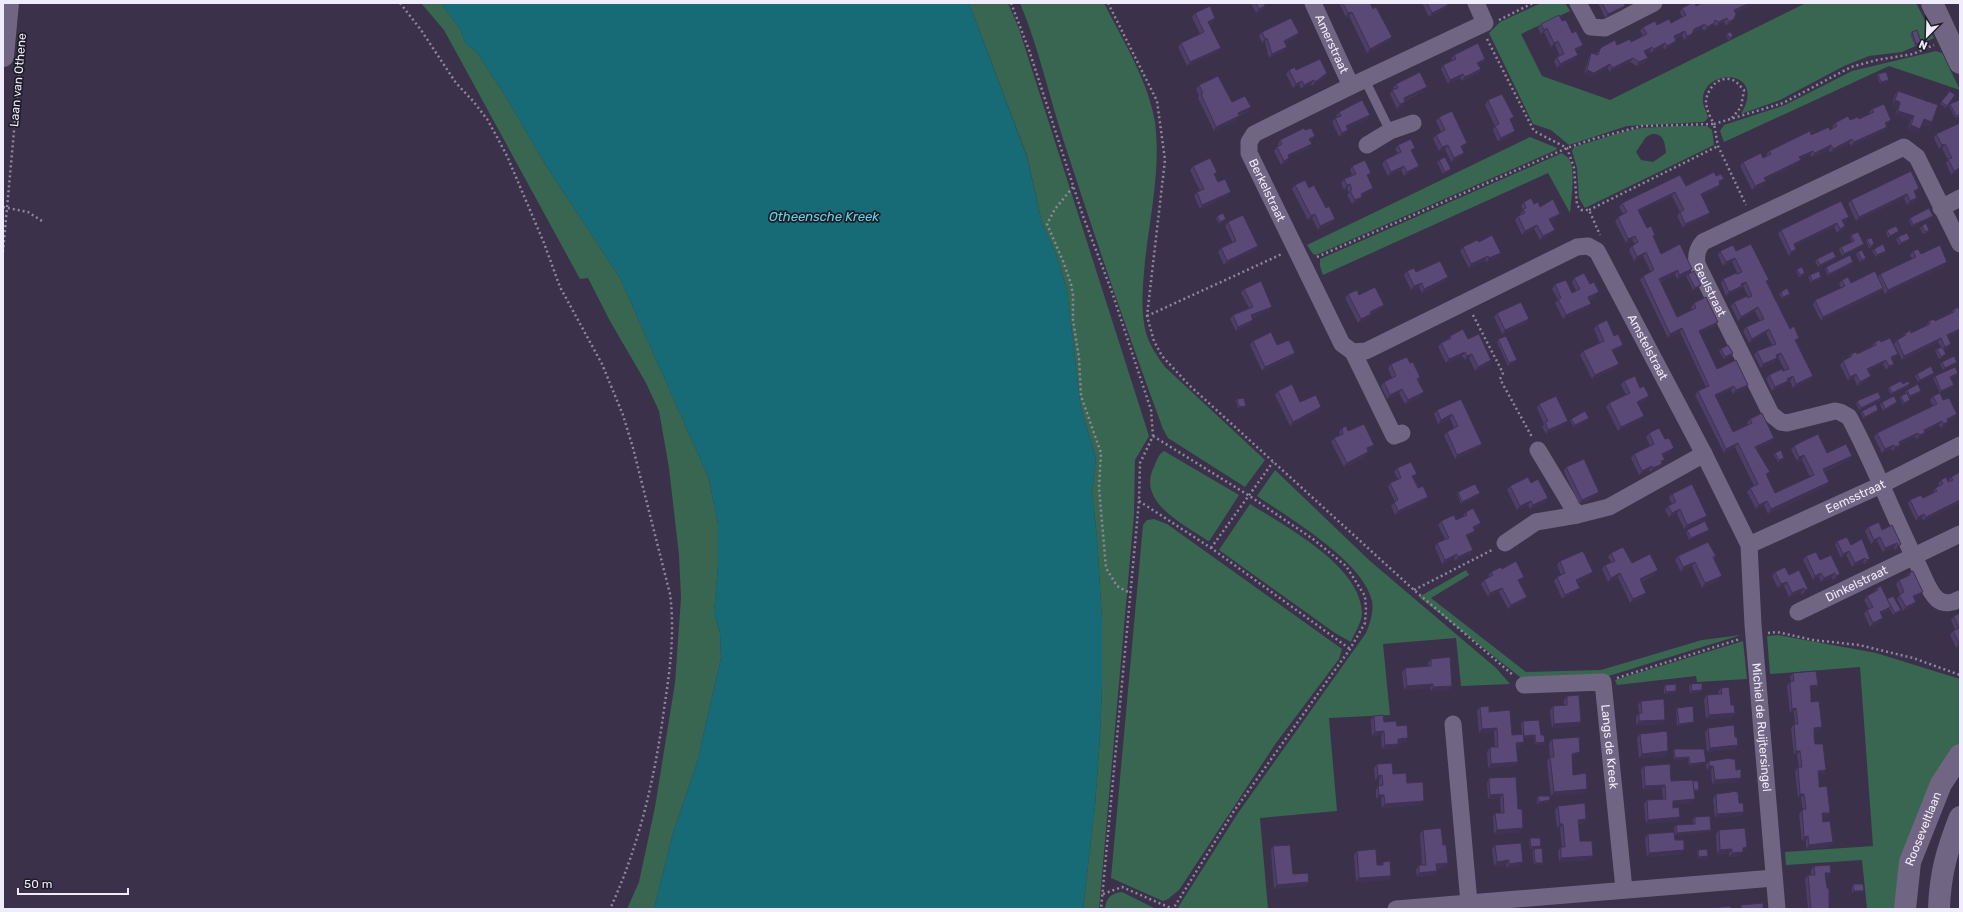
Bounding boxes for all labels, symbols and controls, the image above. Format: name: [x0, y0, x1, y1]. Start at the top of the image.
street label: Amerstraat: [1312, 12, 1351, 76]
north arrow: [1907, 16, 1947, 56]
street label: Laan van Othene: [7, 32, 29, 127]
text: N: [1917, 37, 1929, 52]
street label: Berkelstraat: [1246, 156, 1288, 224]
water label: Otheensche Kreek: [769, 209, 879, 224]
street label: Geulstraat: [1691, 260, 1729, 319]
street label: Amstelstraat: [1625, 312, 1671, 383]
street label: Eemsstraat: [1824, 477, 1888, 516]
street label: Dinkelstraat: [1823, 563, 1890, 605]
street label: Michiel de Ruijtersingel: [1749, 662, 1774, 792]
street label: Langs de Kreek: [1598, 704, 1621, 790]
street label: Rooseveltlaan: [1902, 790, 1944, 868]
scale bar: [18, 870, 128, 896]
text: 50 m: [24, 877, 52, 891]

